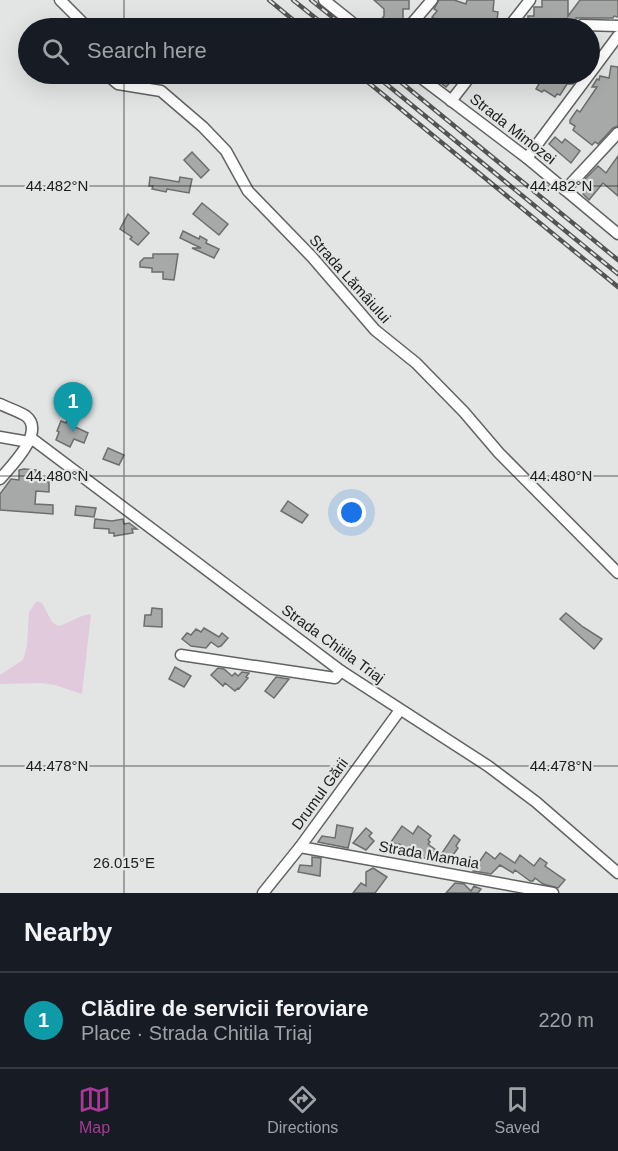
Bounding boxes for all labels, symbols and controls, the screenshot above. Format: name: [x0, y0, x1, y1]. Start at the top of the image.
search box: [18, 18, 600, 84]
icon: search: [39, 35, 72, 68]
text: Search here: [87, 38, 207, 63]
street label: Strada Mimozei: [467, 90, 560, 167]
text: 44.482°N: [26, 177, 88, 194]
text: 44.482°N: [530, 177, 592, 194]
street label: Strada Lămâiului: [306, 231, 394, 326]
pin: 1: [54, 382, 92, 432]
text: 44.480°N: [26, 467, 88, 484]
text: 44.480°N: [530, 467, 592, 484]
your location: [337, 498, 366, 527]
street label: Strada Chitila Triaj: [279, 601, 388, 686]
street label: Drumul Gării: [288, 755, 351, 833]
text: 44.478°N: [26, 757, 88, 774]
text: 44.478°N: [530, 757, 592, 774]
street label: Strada Mamaia: [378, 837, 481, 872]
text: 26.015°E: [93, 854, 155, 871]
text: Nearby: [24, 917, 112, 947]
text: Clădire de servicii feroviare: [81, 996, 368, 1021]
text: 1: [38, 1009, 49, 1031]
text: 220 m: [538, 1009, 594, 1031]
text: Place · Strada Chitila Triaj: [81, 1022, 312, 1044]
tab: Map: [78, 1083, 111, 1137]
tab: Directions: [267, 1083, 338, 1137]
tab: Saved: [495, 1083, 540, 1137]

